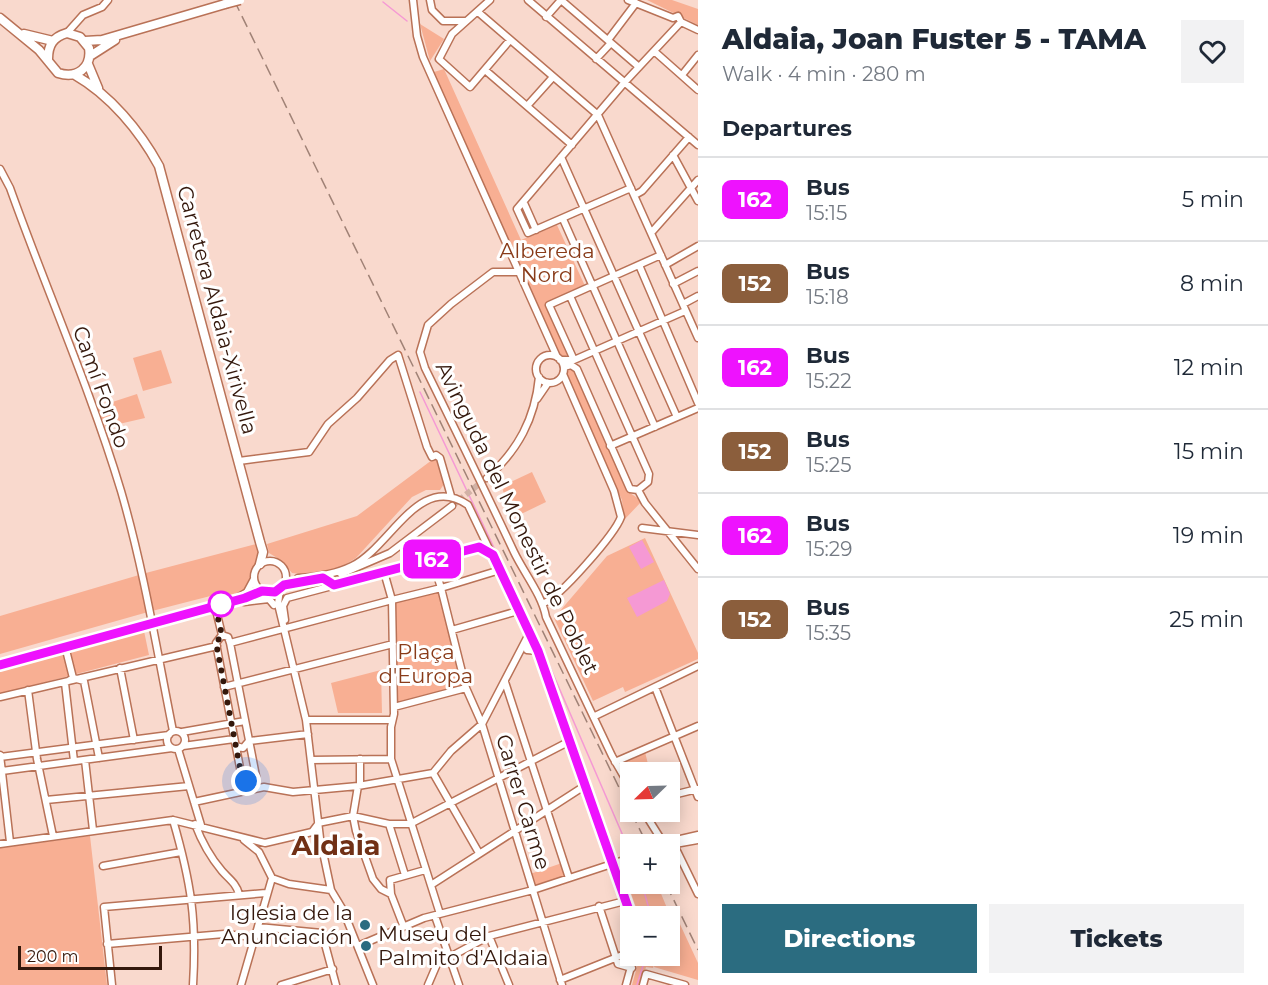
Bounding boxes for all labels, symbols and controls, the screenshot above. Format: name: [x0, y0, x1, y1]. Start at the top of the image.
button: heart: [1181, 20, 1244, 83]
text: Aldaia, Joan Fuster 5 - TAMA: [722, 22, 1146, 56]
text: Walk · 4 min · 280 m: [722, 62, 926, 86]
text: Departures: [722, 115, 852, 142]
text: Bus: [806, 174, 850, 201]
street label: Carretera Aldaia-Xirivella: [172, 183, 263, 437]
text: 5 min: [1182, 186, 1244, 213]
text: 162: [738, 187, 772, 212]
text: 15:15: [806, 201, 847, 225]
park label: Albereda Nord: [499, 238, 595, 287]
text: Bus: [806, 258, 850, 285]
text: 8 min: [1180, 270, 1244, 297]
text: 152: [738, 271, 772, 296]
text: 15:18: [806, 285, 849, 309]
street label: Camí Fondo: [68, 322, 135, 451]
text: Bus: [806, 342, 850, 369]
text: 12 min: [1174, 354, 1244, 381]
text: 162: [738, 355, 772, 380]
street label: Avinguda del Monestir de Poblet: [431, 358, 604, 678]
text: 15:22: [806, 369, 852, 393]
text: Bus: [806, 426, 850, 453]
text: 15 min: [1174, 438, 1244, 465]
text: 152: [738, 439, 772, 464]
text: 15:25: [806, 453, 851, 477]
text: Bus: [806, 510, 850, 537]
text: 19 min: [1173, 522, 1244, 549]
text: 162: [738, 523, 772, 548]
text: 15:29: [806, 537, 852, 561]
line badge: 162: [398, 540, 466, 578]
text: 162: [415, 547, 449, 572]
unlabelled marker: [208, 591, 234, 617]
text: Bus: [806, 594, 850, 621]
text: 25 min: [1169, 606, 1244, 633]
text: 152: [738, 607, 772, 632]
text: 15:35: [806, 621, 851, 645]
park label: Plaça d'Europa: [379, 639, 473, 688]
street label: Carrer Carme: [491, 731, 556, 873]
north arrow: [620, 762, 680, 822]
map controls: [620, 762, 680, 966]
your location: [231, 766, 261, 796]
district label: Aldaia: [291, 829, 380, 862]
button: +: [620, 834, 680, 894]
place label: Iglesia de la Anunciación: [221, 900, 353, 949]
button: Directions: [722, 904, 977, 973]
button: Tickets: [989, 904, 1244, 973]
button: −: [620, 906, 680, 966]
marker: Iglesia de la Anunciación: [358, 918, 372, 932]
place label: Museu del Palmito d'Aldaia: [378, 921, 548, 970]
marker: Museu del Palmito d'Aldaia: [359, 939, 373, 953]
scale bar: [18, 943, 162, 970]
text: 200 m: [27, 947, 78, 966]

